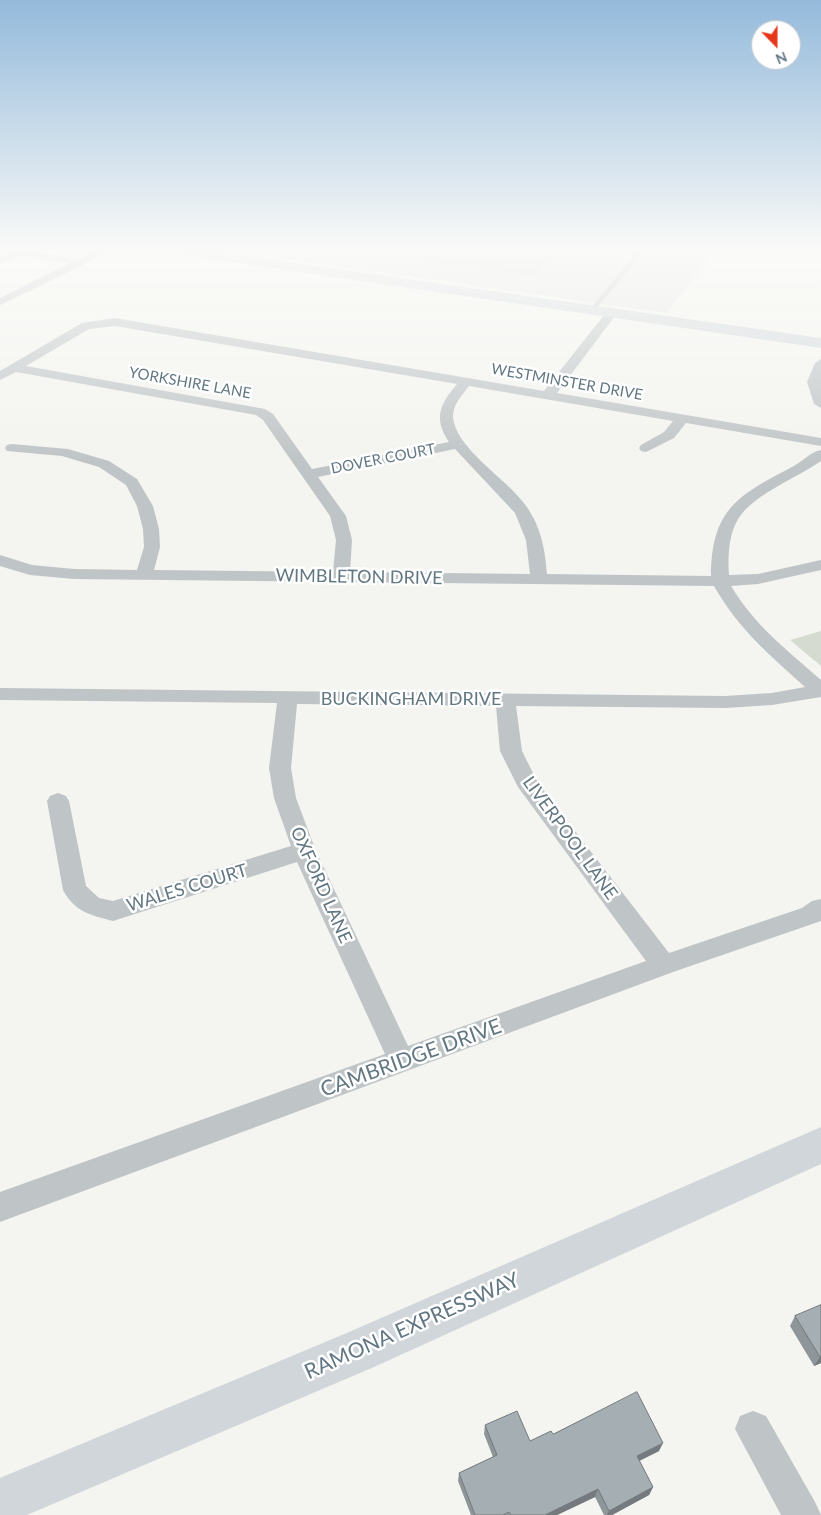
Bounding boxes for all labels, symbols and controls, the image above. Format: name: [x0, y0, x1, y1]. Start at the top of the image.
north arrow: [751, 20, 801, 70]
text: N: [773, 49, 790, 68]
street label: WESTMINSTER DRIVE: [490, 360, 644, 404]
street label: YORKSHIRE LANE: [127, 363, 253, 403]
street label: DOVER COURT: [329, 440, 437, 478]
street label: WIMBLETON DRIVE: [275, 565, 443, 589]
street label: BUCKINGHAM DRIVE: [321, 688, 501, 710]
street label: LIVERPOOL LANE: [518, 772, 622, 904]
street label: OXFORD LANE: [286, 823, 356, 947]
street label: WALES COURT: [124, 859, 250, 917]
street label: CAMBRIDGE DRIVE: [317, 1014, 505, 1102]
street label: RAMONA EXPRESSWAY: [301, 1267, 523, 1385]

